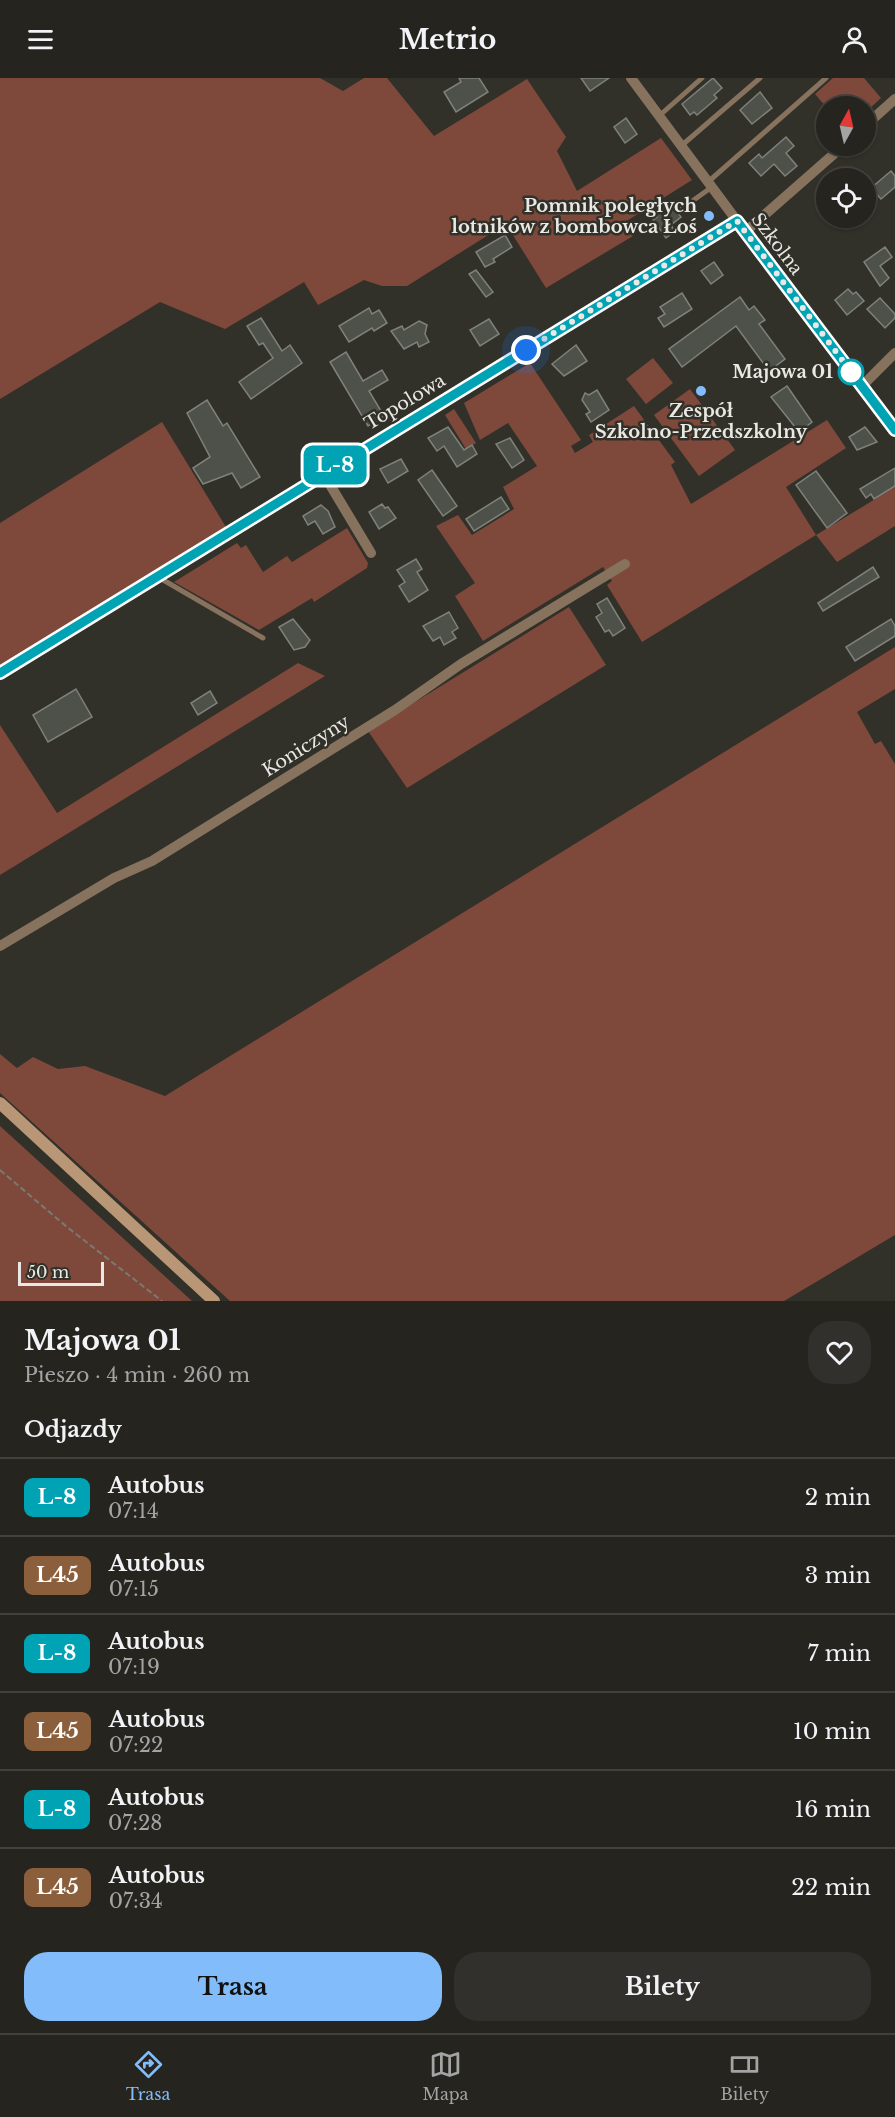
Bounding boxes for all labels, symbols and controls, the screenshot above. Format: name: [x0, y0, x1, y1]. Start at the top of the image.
icon: menu: [24, 23, 57, 56]
text: Metrio: [399, 23, 496, 56]
icon: person: [838, 23, 871, 56]
north arrow: [816, 96, 876, 156]
map controls: [816, 96, 876, 228]
button: locate: [816, 168, 876, 228]
place label: Pomnik poległych lotników z bombowca Łoś: [452, 195, 697, 238]
marker: Pomnik poległych lotników z bombowca Łoś: [702, 209, 716, 223]
street label: Szkolna: [747, 209, 807, 279]
your location: [511, 335, 541, 365]
marker: Majowa 01: [838, 359, 864, 385]
place label: Majowa 01: [732, 361, 833, 383]
street label: Topolowa: [360, 369, 450, 435]
marker: Zespół Szkolno-Przedszkolny: [694, 384, 708, 398]
place label: Zespół Szkolno-Przedszkolny: [595, 400, 808, 443]
line badge: L-8: [300, 446, 370, 484]
text: L-8: [316, 452, 354, 478]
street label: Koniczyny: [258, 710, 354, 781]
scale bar: [18, 1259, 104, 1286]
text: 50 m: [27, 1262, 69, 1282]
button: heart: [808, 1321, 871, 1384]
text: Majowa 01: [24, 1323, 181, 1358]
text: Pieszo · 4 min · 260 m: [24, 1363, 250, 1387]
text: Odjazdy: [24, 1416, 122, 1443]
text: Autobus: [108, 1472, 204, 1499]
text: L-8: [38, 1484, 76, 1510]
text: 2 min: [805, 1484, 871, 1511]
text: 07:14: [108, 1499, 159, 1523]
text: Autobus: [109, 1550, 205, 1577]
text: L45: [36, 1562, 79, 1588]
text: 3 min: [805, 1562, 871, 1589]
text: 07:15: [109, 1577, 159, 1601]
text: Autobus: [108, 1628, 204, 1655]
text: L-8: [38, 1640, 76, 1666]
text: 7 min: [807, 1640, 871, 1667]
text: 07:19: [108, 1655, 160, 1679]
text: Autobus: [109, 1706, 205, 1733]
text: L45: [36, 1718, 79, 1744]
text: 10 min: [793, 1718, 871, 1745]
text: 07:22: [109, 1733, 163, 1757]
text: Autobus: [108, 1784, 204, 1811]
text: L-8: [38, 1796, 76, 1822]
text: 16 min: [794, 1796, 871, 1823]
text: 07:28: [108, 1811, 162, 1835]
text: Autobus: [109, 1862, 205, 1889]
text: L45: [36, 1874, 79, 1900]
text: 22 min: [791, 1874, 871, 1901]
text: 07:34: [109, 1889, 163, 1913]
button: Trasa: [24, 1952, 442, 2021]
button: Bilety: [454, 1952, 871, 2021]
tab: Trasa: [126, 2048, 170, 2104]
tab: Mapa: [422, 2048, 468, 2104]
tab: Bilety: [721, 2048, 769, 2104]

